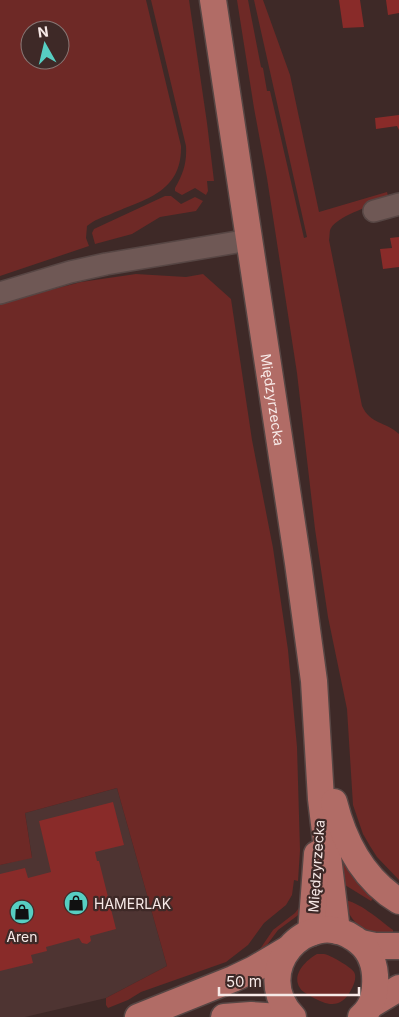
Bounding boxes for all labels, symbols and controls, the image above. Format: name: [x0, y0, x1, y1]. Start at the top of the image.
north arrow: [20, 20, 70, 70]
text: N: [37, 22, 50, 41]
street label: Międzyrzecka: [258, 352, 289, 447]
street label: Międzyrzecka: [304, 819, 328, 913]
shop icon: HAMERLAK: [63, 890, 89, 916]
place label: HAMERLAK: [94, 895, 172, 912]
shop icon: Aren: [9, 899, 35, 925]
place label: Aren: [6, 928, 38, 945]
scale bar: [219, 964, 359, 996]
text: 50 m: [226, 972, 262, 991]

